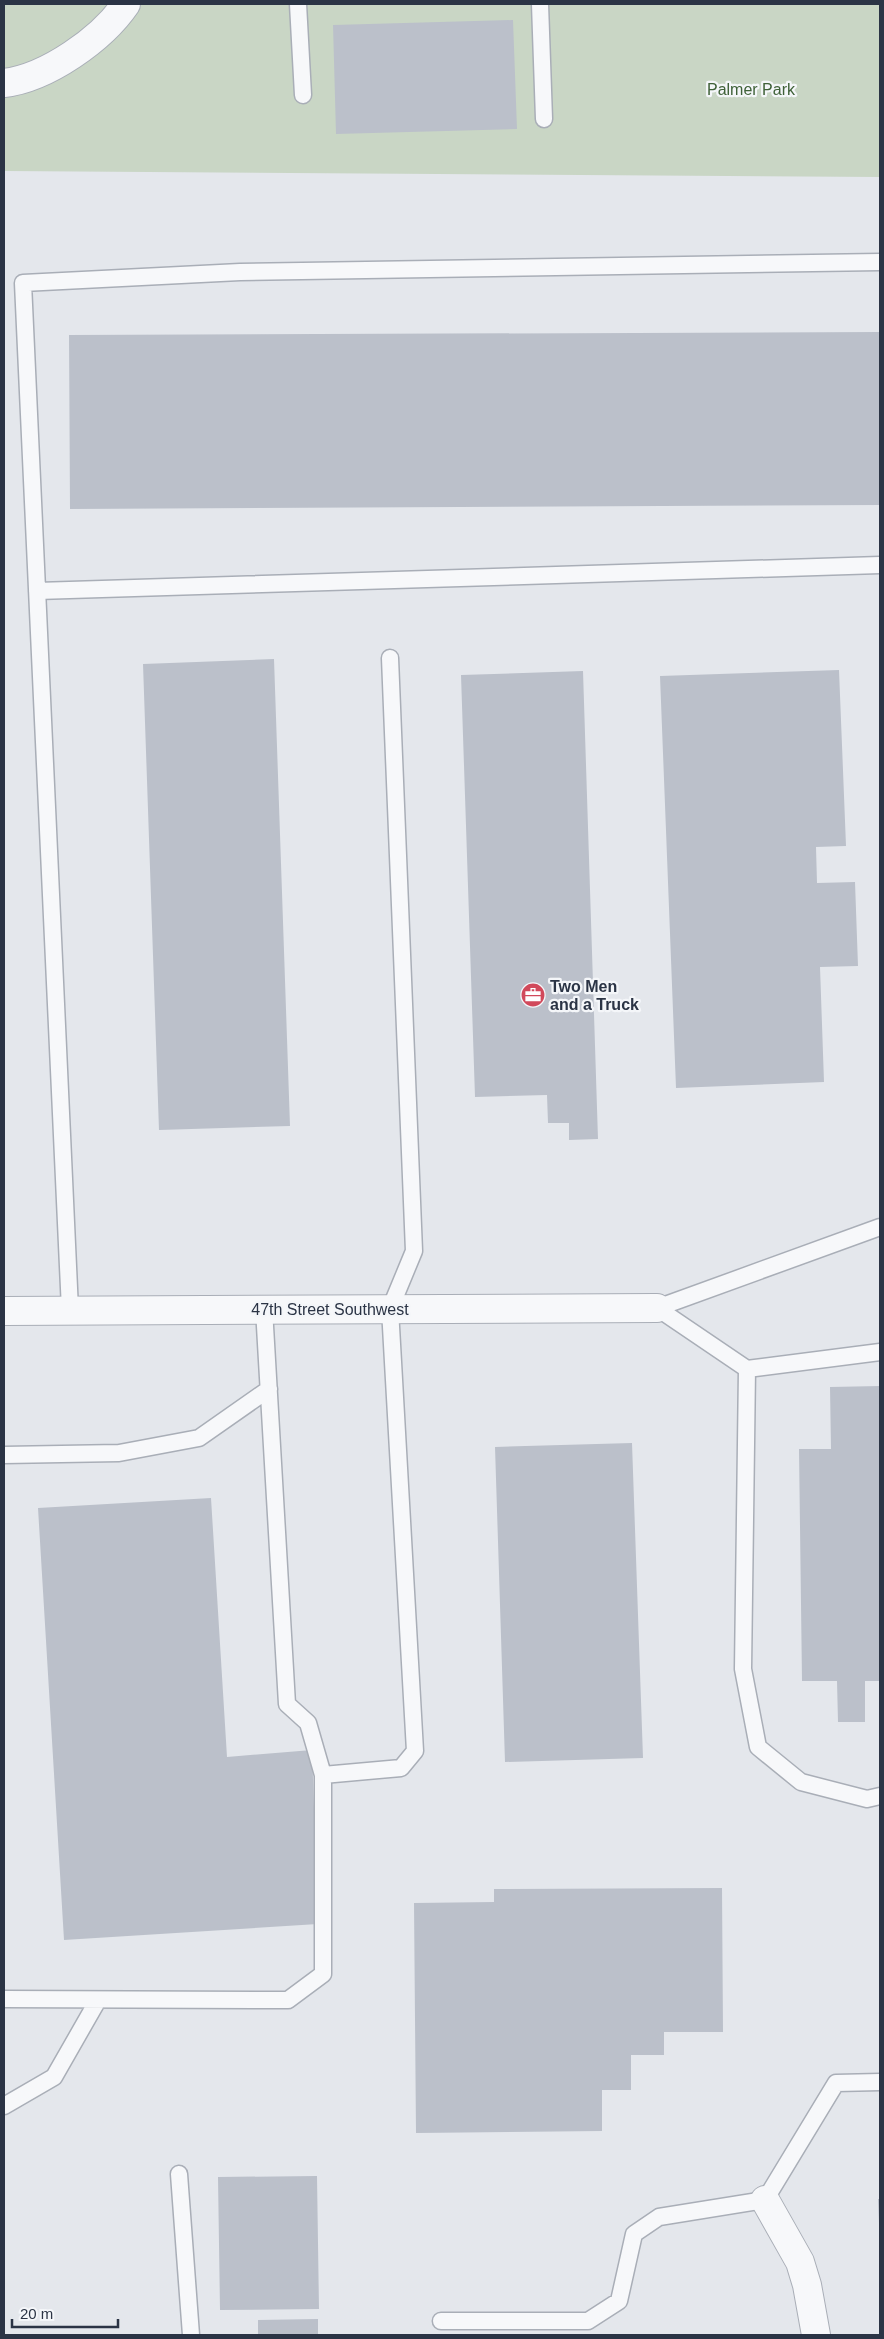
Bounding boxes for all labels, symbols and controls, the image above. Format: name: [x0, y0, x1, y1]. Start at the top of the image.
park label: Palmer Park: [707, 81, 796, 98]
place label: Two Men and a Truck: [550, 978, 639, 1013]
office icon: Two Men and a Truck: [520, 982, 546, 1008]
street label: 47th Street Southwest: [251, 1301, 409, 1318]
scale bar: [12, 2296, 119, 2328]
text: 20 m: [20, 2305, 53, 2322]

